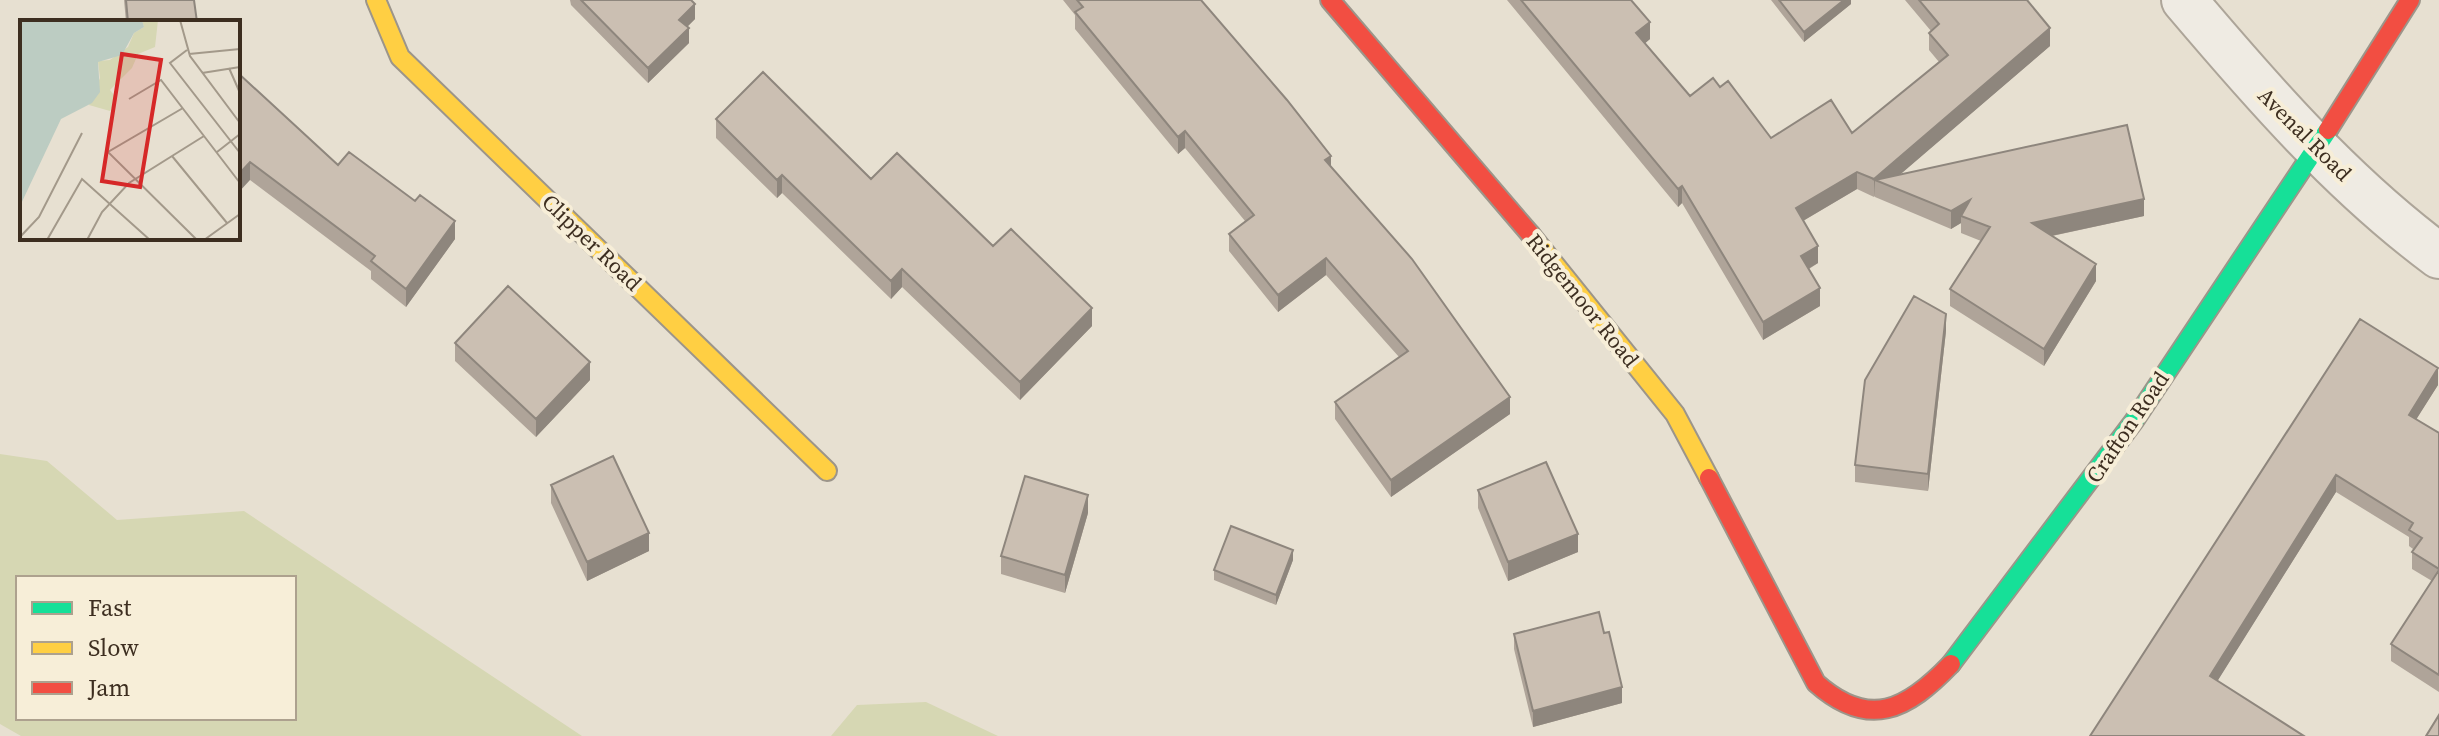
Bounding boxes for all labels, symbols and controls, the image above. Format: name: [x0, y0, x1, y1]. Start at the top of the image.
inset map: [20, 20, 240, 240]
street label: Avenal Road: [2252, 81, 2359, 188]
street label: Clipper Road: [536, 187, 649, 298]
street label: Ridgemoor Road: [1520, 227, 1647, 373]
street label: Crafton Road: [2079, 365, 2176, 489]
legend: [16, 576, 296, 720]
text: Fast: [88, 591, 132, 624]
text: Slow: [88, 631, 139, 664]
text: Jam: [87, 671, 130, 704]

